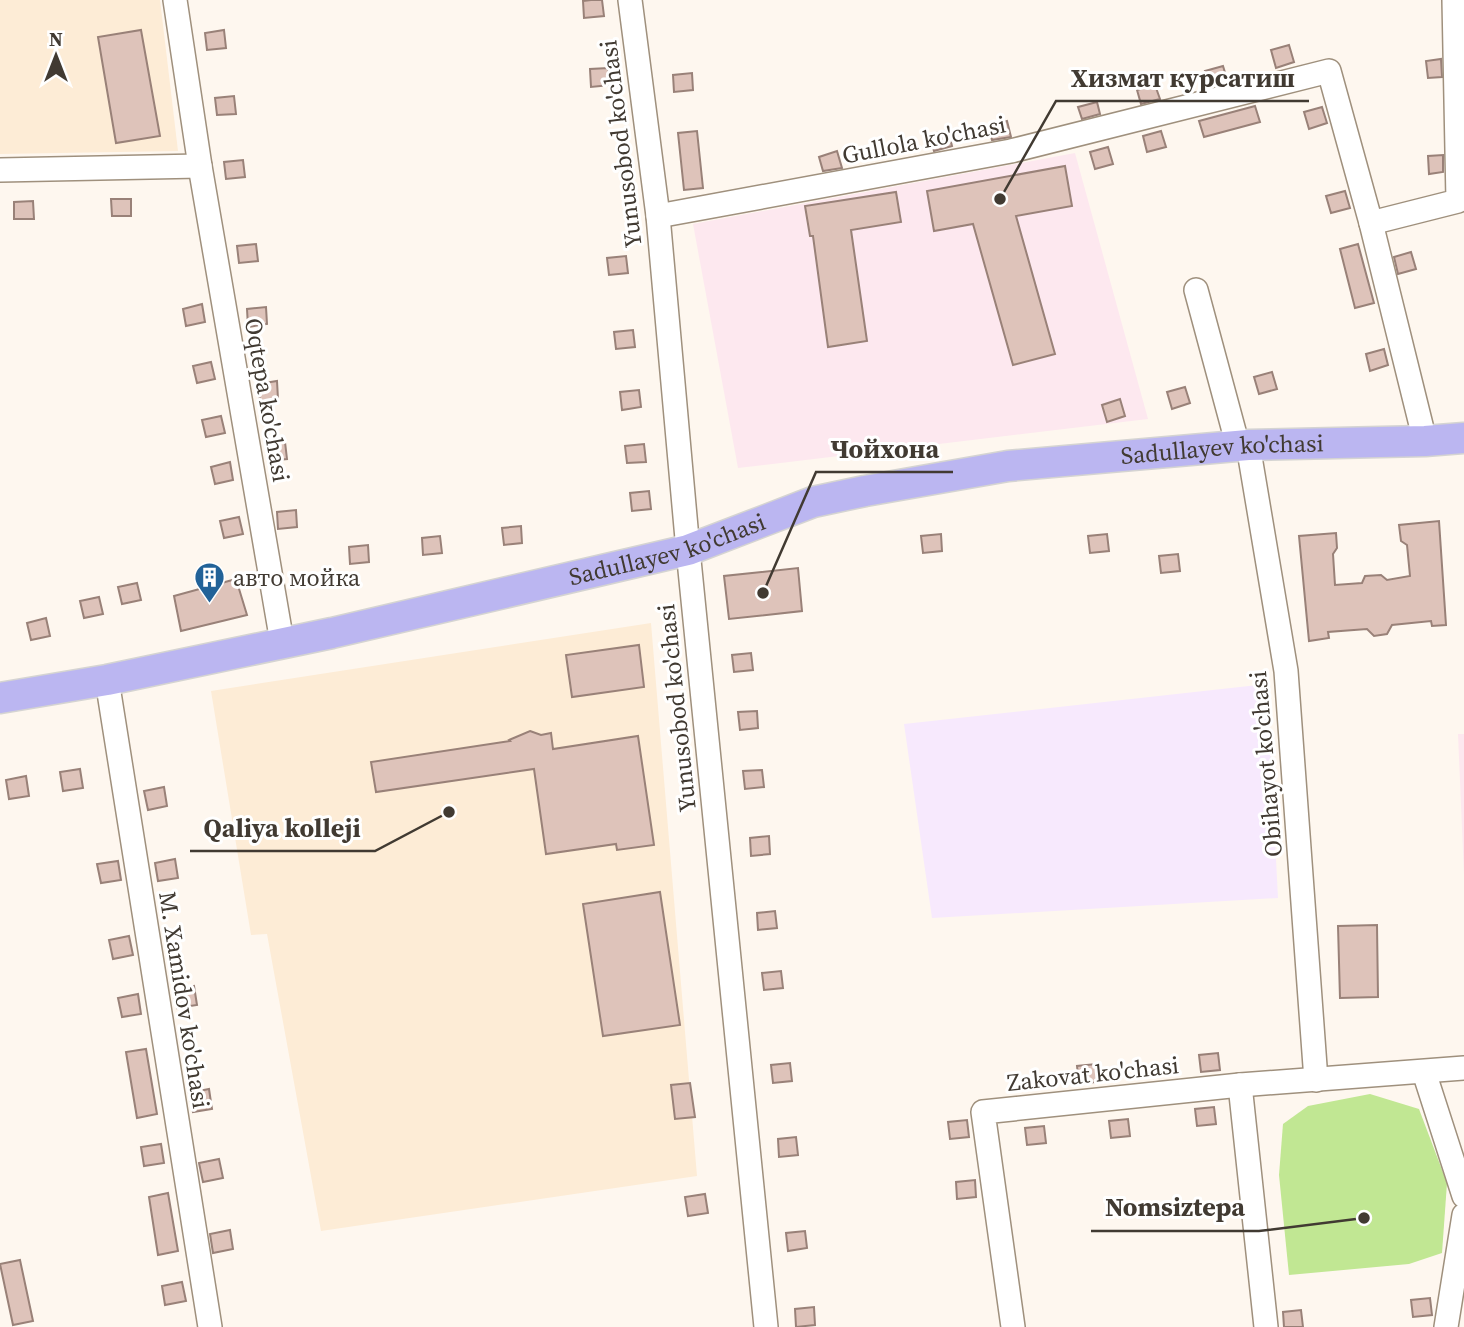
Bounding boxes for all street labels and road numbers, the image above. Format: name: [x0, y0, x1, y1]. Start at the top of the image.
street label: Yunusobod ko'chasi: [591, 38, 650, 250]
street label: Gullola ko'chasi: [839, 107, 1009, 172]
street label: Oqtepa ko'chasi: [237, 315, 298, 484]
street label: Sadullayev ko'chasi: [1119, 426, 1324, 472]
street label: Sadullayev ko'chasi: [566, 505, 770, 593]
street label: Yunusobod ko'chasi: [649, 602, 704, 814]
street label: Obihayot ko'chasi: [1241, 670, 1290, 858]
street label: M. Xamidov ko'chasi: [151, 889, 218, 1111]
street label: Zakovat ko'chasi: [1005, 1048, 1180, 1099]

